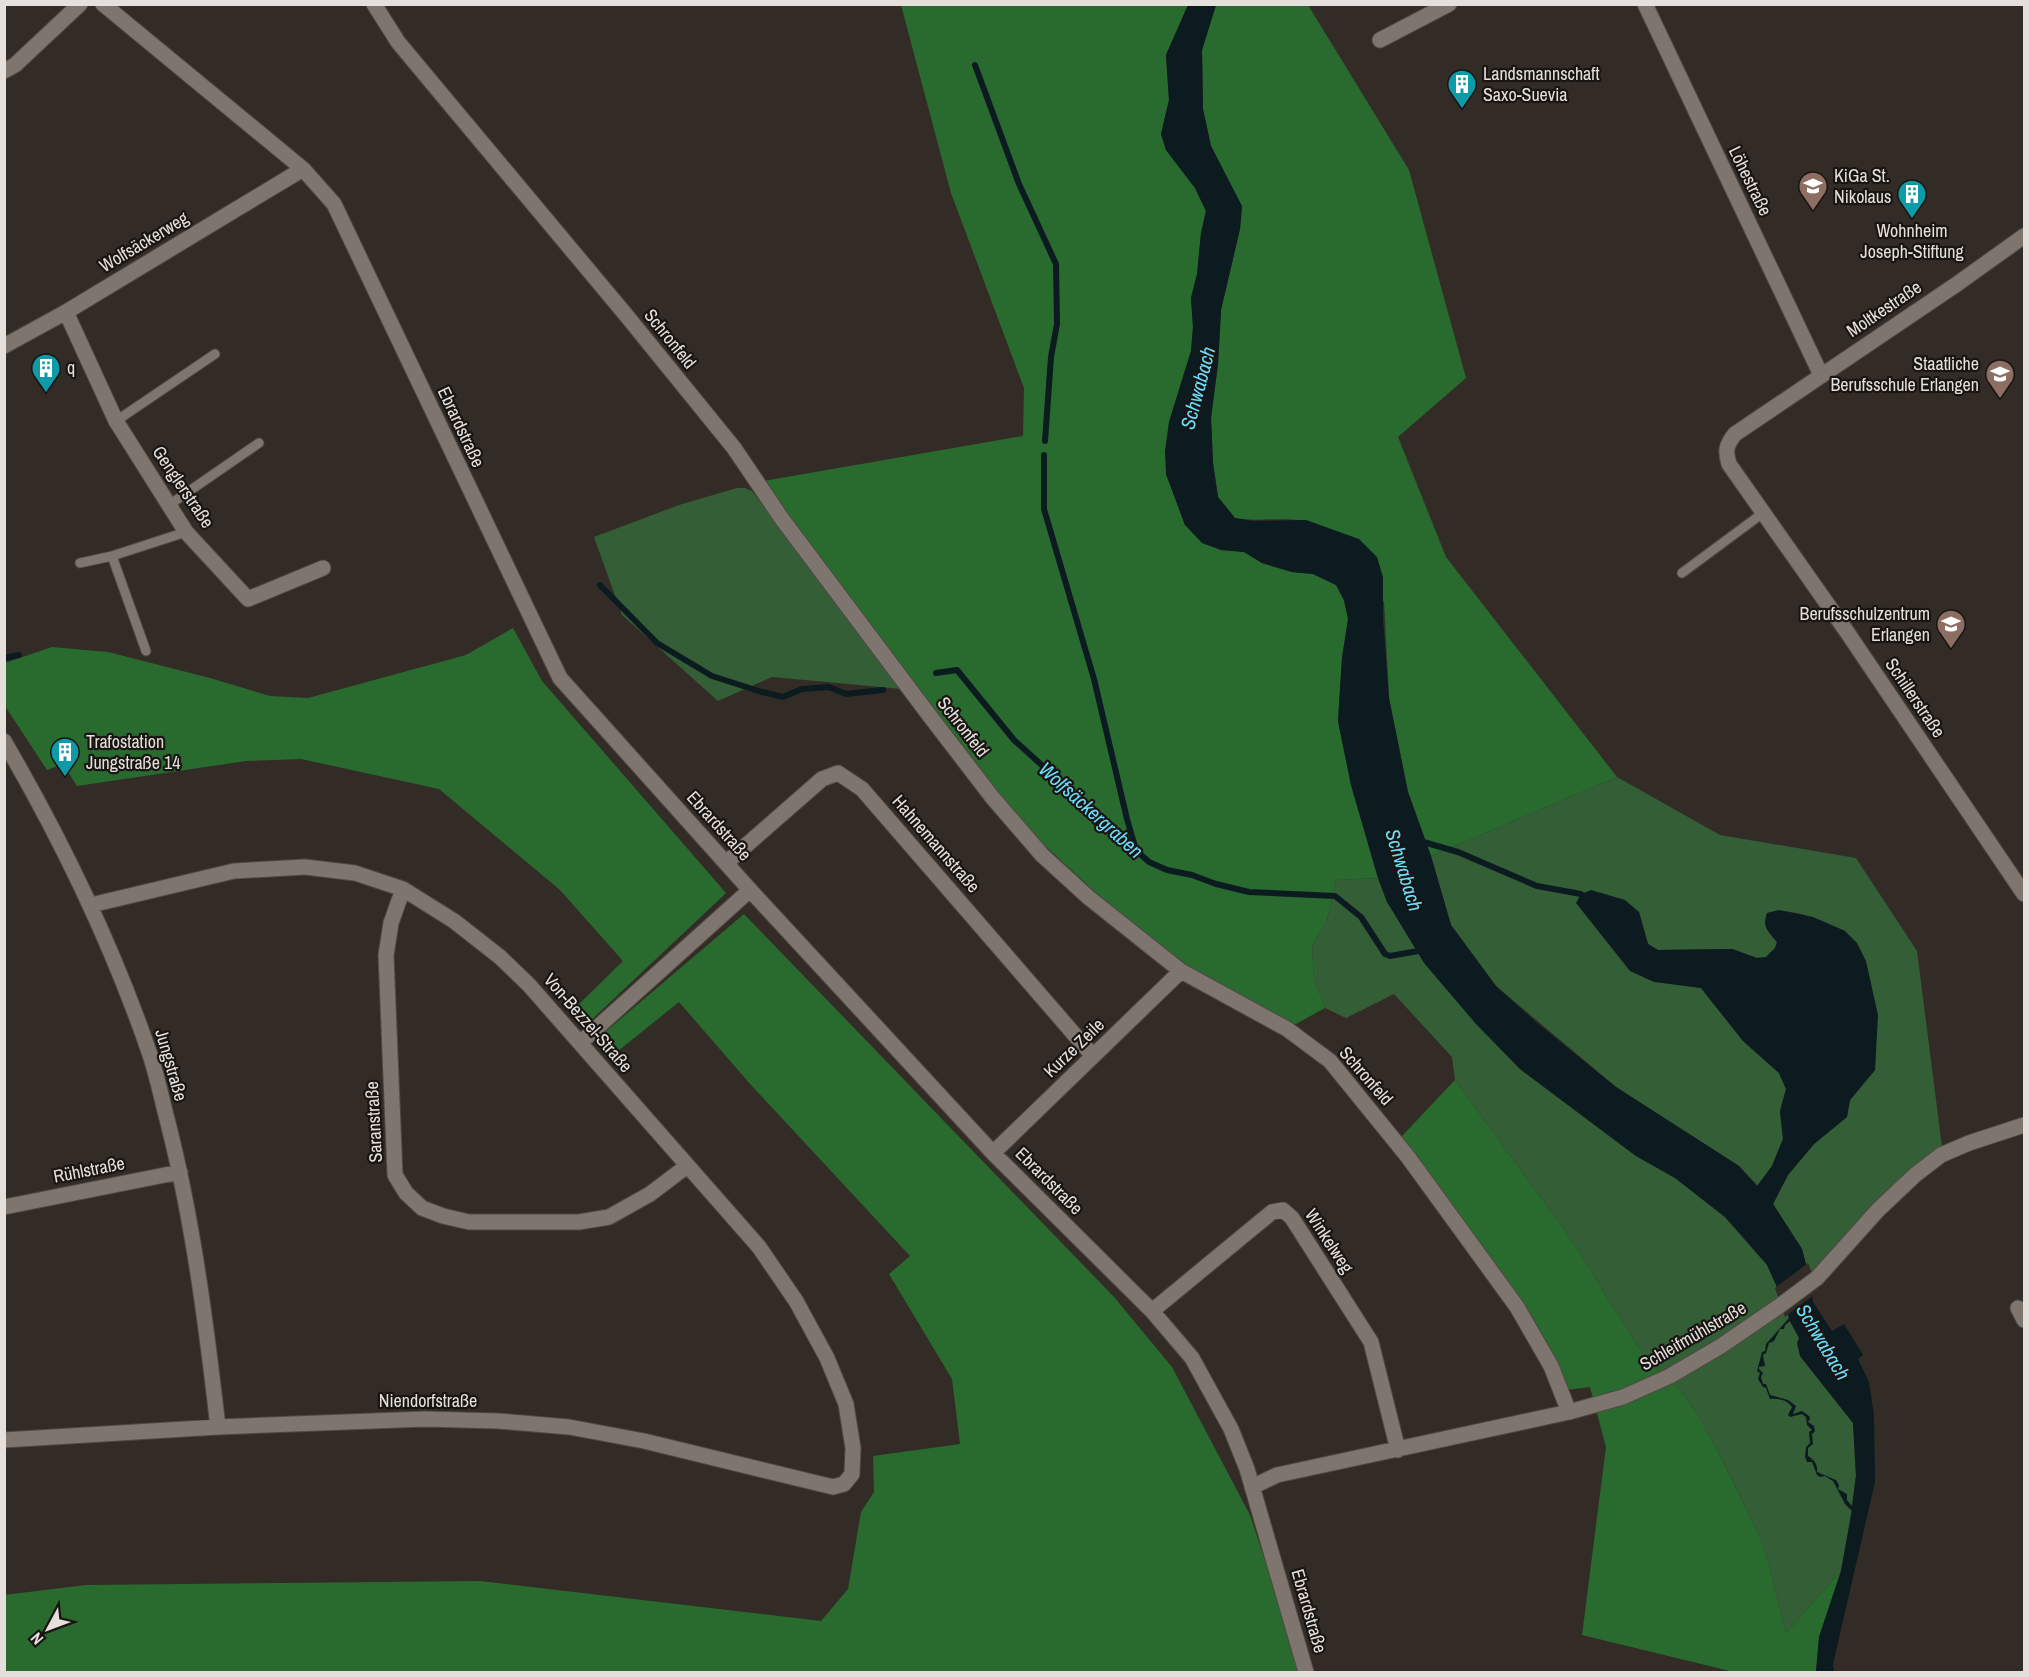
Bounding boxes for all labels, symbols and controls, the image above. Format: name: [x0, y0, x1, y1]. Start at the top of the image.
place label: Landsmannschaft Saxo-Suevia: [1483, 61, 1600, 107]
building icon: Landsmannschaft Saxo-Suevia: [1446, 68, 1478, 110]
street label: Löhestraße: [1723, 142, 1778, 220]
place label: KiGa St. Nikolaus: [1834, 163, 1891, 209]
school or university icon: KiGa St. Nikolaus: [1797, 170, 1829, 212]
building icon: Wohnheim Joseph-Stiftung: [1896, 178, 1928, 220]
street label: Wolfsäckerweg: [95, 205, 194, 278]
place label: Wohnheim Joseph-Stiftung: [1860, 218, 1964, 264]
street label: Moltkestraße: [1841, 274, 1926, 343]
street label: Schronfeld: [638, 303, 702, 374]
water label: Schwabach: [1174, 343, 1222, 432]
place label: Staatliche Berufsschule Erlangen: [1831, 351, 1979, 397]
building icon: q: [30, 352, 62, 394]
place label: q: [67, 355, 75, 380]
school or university icon: Staatliche Berufsschule Erlangen: [1984, 358, 2016, 400]
street label: Ebrardstraße: [432, 382, 491, 471]
street label: Genglerstraße: [147, 441, 220, 533]
place label: Berufsschulzentrum Erlangen: [1800, 601, 1930, 647]
school or university icon: Berufsschulzentrum Erlangen: [1935, 608, 1967, 650]
street label: Schillerstraße: [1880, 653, 1951, 742]
street label: Schronfeld: [932, 691, 995, 762]
place label: Trafostation Jungstraße 14: [86, 729, 180, 775]
building icon: Trafostation Jungstraße 14: [49, 736, 81, 778]
water label: Wolfsäckergraben: [1033, 755, 1149, 864]
street label: Ebrardstraße: [681, 785, 757, 866]
street label: Hahnemannstraße: [887, 789, 986, 898]
water label: Schwabach: [1379, 825, 1430, 914]
street label: Von-Bezzel-Straße: [538, 968, 638, 1078]
street label: Kurze Zeile: [1038, 1012, 1109, 1083]
street label: Jungstraße: [149, 1026, 194, 1104]
street label: Schronfeld: [1334, 1041, 1399, 1110]
street label: Saranstraße: [359, 1081, 388, 1163]
street label: Ebrardstraße: [1010, 1141, 1089, 1220]
street label: Rühlstraße: [51, 1150, 127, 1189]
street label: Winkelweg: [1299, 1204, 1360, 1278]
street label: Schleifmühlstraße: [1635, 1295, 1751, 1376]
water label: Schwabach: [1790, 1298, 1857, 1385]
street label: Niendorfstraße: [379, 1388, 477, 1413]
street label: Ebrardstraße: [1286, 1566, 1333, 1656]
north arrow: [18, 1599, 78, 1659]
text: N: [25, 1628, 48, 1650]

